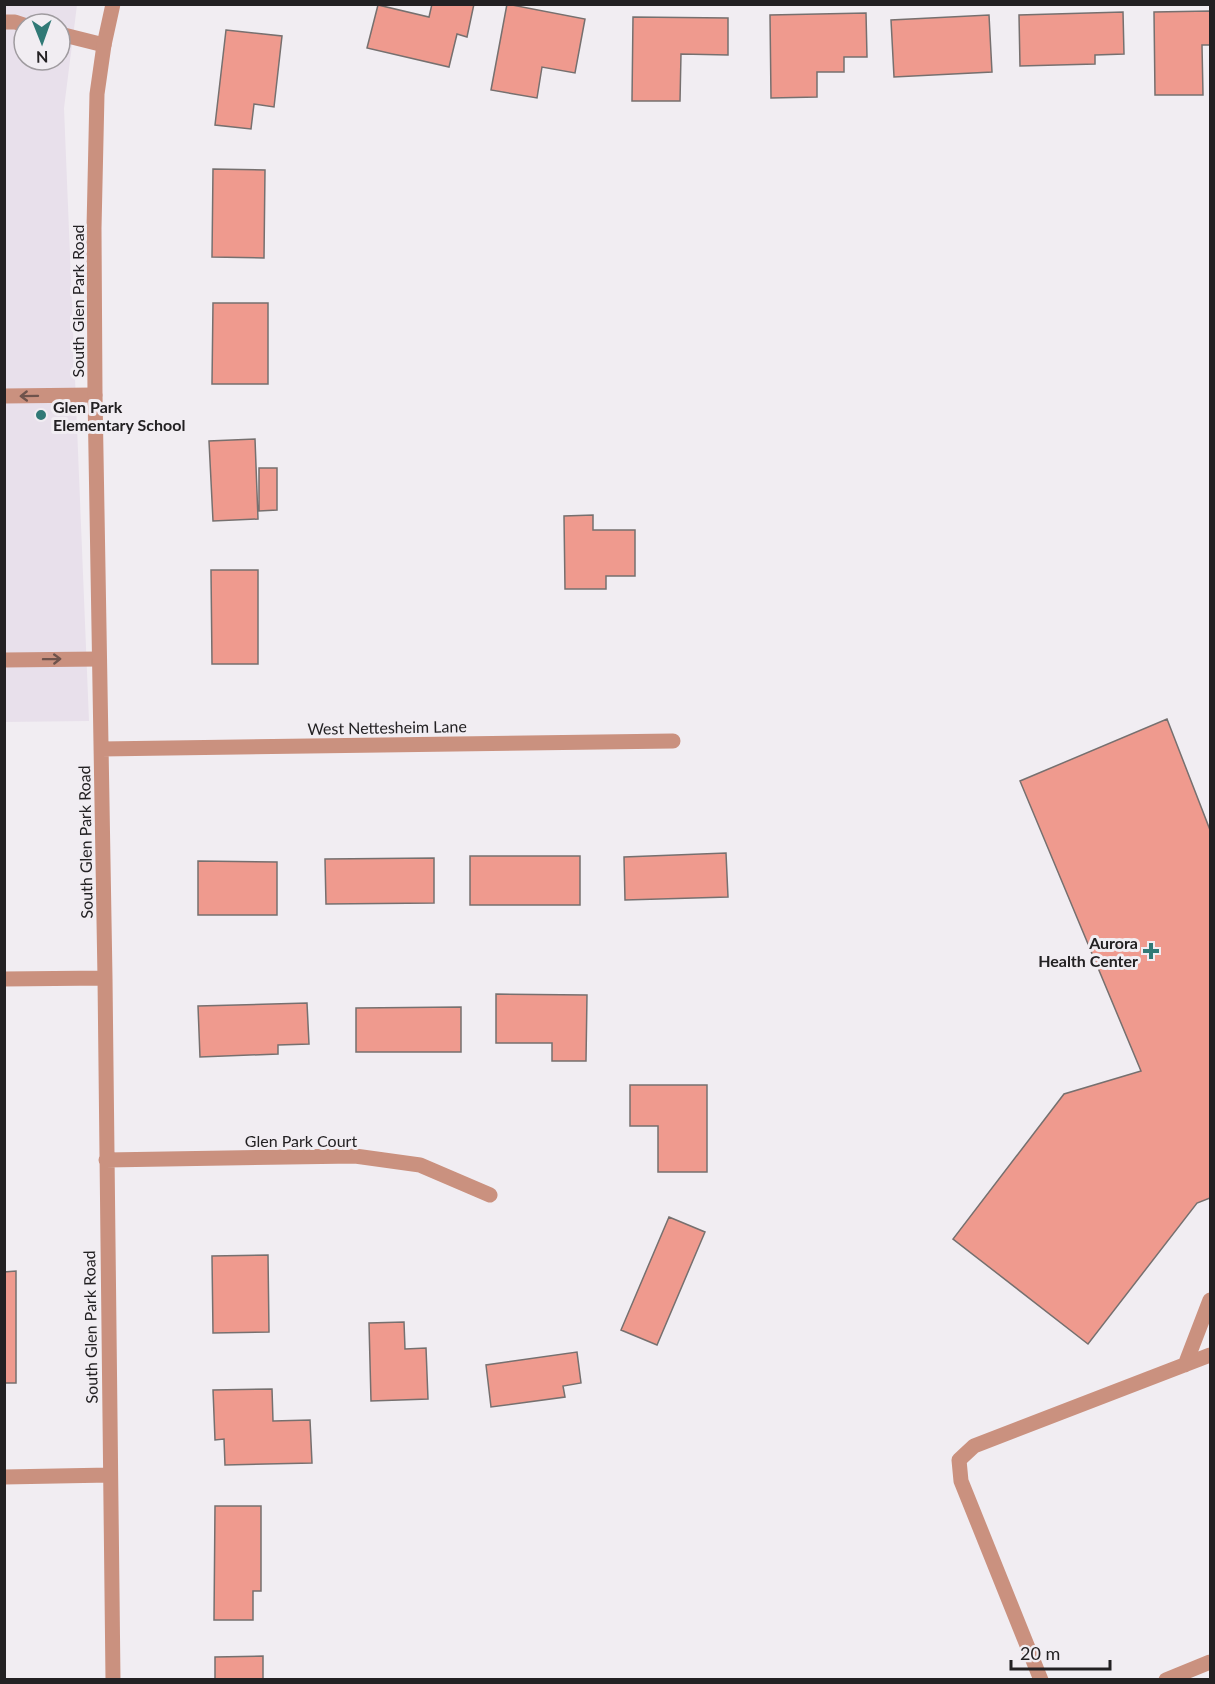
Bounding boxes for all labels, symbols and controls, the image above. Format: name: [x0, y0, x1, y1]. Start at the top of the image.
north arrow: [12, 12, 72, 72]
text: N: [36, 48, 49, 67]
street label: South Glen Park Road: [68, 224, 87, 378]
one-way arrow: [19, 390, 39, 402]
place label: Glen Park Elementary School: [53, 397, 185, 434]
marker: Glen Park Elementary School: [34, 408, 48, 422]
one-way arrow: [41, 654, 61, 665]
street label: West Nettesheim Lane: [307, 716, 467, 738]
street label: South Glen Park Road: [74, 765, 96, 919]
place label: Aurora Health Center: [1038, 933, 1138, 970]
marker: Aurora Health Center: [1142, 942, 1160, 960]
street label: Glen Park Court: [245, 1131, 357, 1150]
street label: South Glen Park Road: [79, 1250, 101, 1404]
scale bar: [1011, 1633, 1110, 1671]
text: 20 m: [1020, 1642, 1060, 1664]

